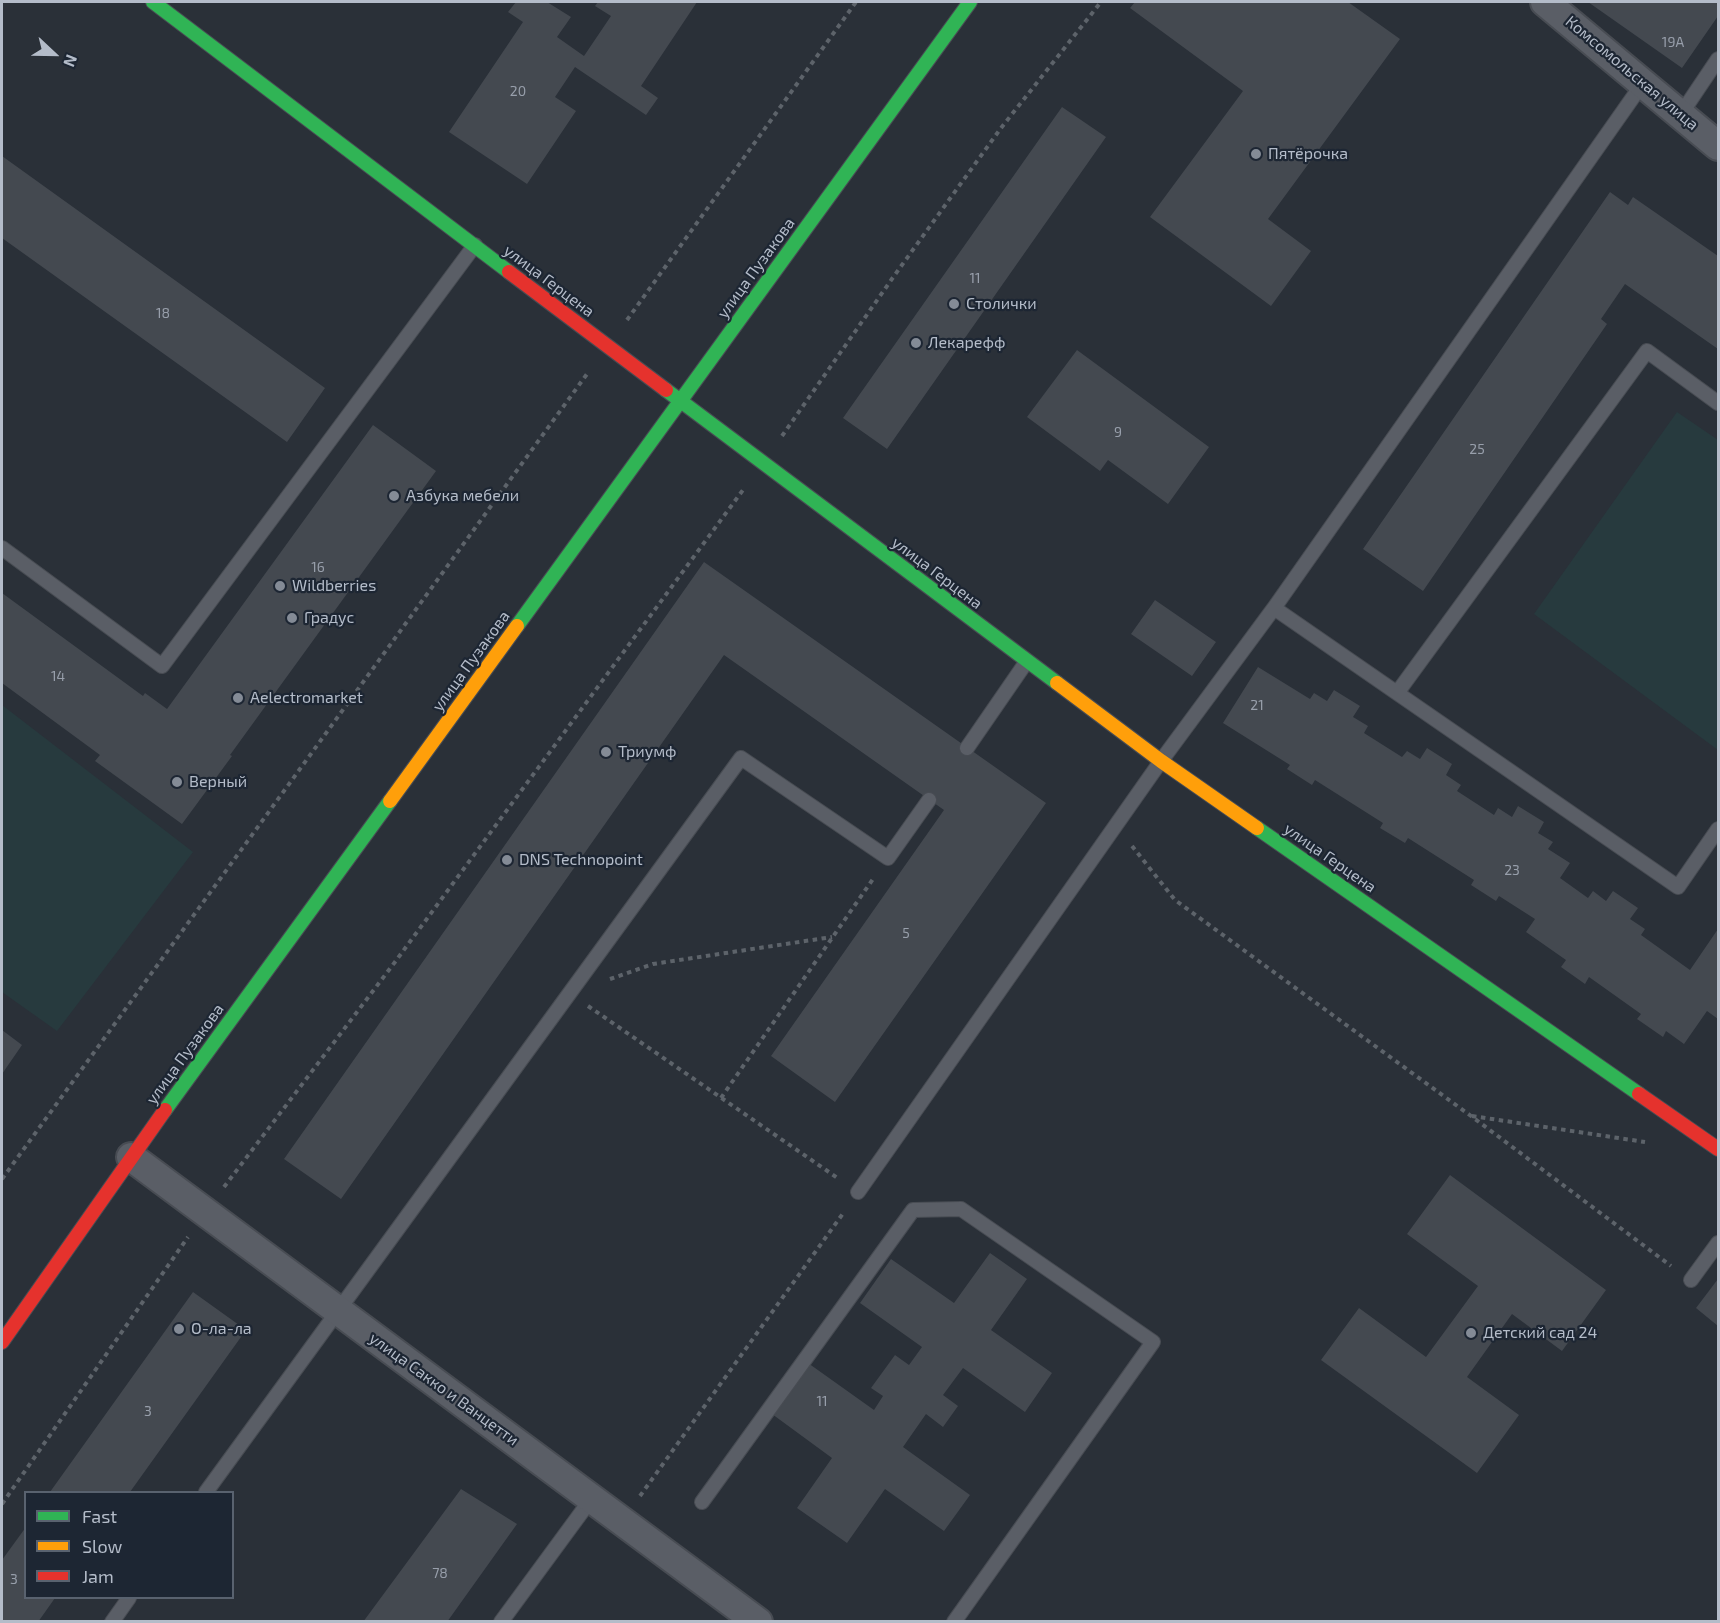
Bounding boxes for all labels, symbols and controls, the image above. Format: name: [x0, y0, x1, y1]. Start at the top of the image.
street label: Комсомольская улица: [1562, 12, 1702, 134]
north arrow: [24, 24, 84, 84]
house number: 19А: [1662, 34, 1684, 50]
text: N: [60, 52, 82, 70]
house number: 20: [510, 83, 526, 99]
place label: Пятёрочка: [1268, 144, 1348, 164]
marker: Пятёрочка: [1249, 147, 1263, 161]
street label: улица Пузакова: [713, 214, 799, 322]
street label: улица Герцена: [500, 241, 598, 321]
house number: 11: [969, 270, 981, 286]
place label: Столички: [966, 294, 1037, 314]
marker: Столички: [947, 297, 961, 311]
house number: 18: [156, 305, 170, 321]
place label: Лекарефф: [928, 333, 1005, 353]
marker: Лекарефф: [909, 336, 923, 350]
house number: 9: [1114, 424, 1122, 440]
house number: 25: [1469, 441, 1485, 457]
place label: Азбука мебели: [406, 486, 519, 506]
marker: Азбука мебели: [387, 489, 401, 503]
street label: улица Герцена: [888, 533, 986, 613]
house number: 16: [311, 559, 325, 575]
place label: Wildberries: [292, 576, 376, 596]
marker: Wildberries: [273, 579, 287, 593]
street label: улица Пузакова: [428, 607, 514, 715]
place label: Градус: [304, 608, 354, 628]
marker: Градус: [285, 611, 299, 625]
house number: 14: [51, 668, 65, 684]
place label: Aelectromarket: [250, 688, 363, 708]
marker: Aelectromarket: [231, 691, 245, 705]
house number: 21: [1250, 697, 1264, 713]
place label: Триумф: [618, 742, 677, 762]
marker: Триумф: [599, 745, 613, 759]
place label: Верный: [189, 772, 247, 792]
marker: Верный: [170, 775, 184, 789]
street label: улица Герцена: [1280, 819, 1380, 897]
place label: DNS Technopoint: [519, 850, 643, 870]
marker: DNS Technopoint: [500, 853, 514, 867]
house number: 23: [1504, 862, 1520, 878]
house number: 5: [902, 925, 910, 941]
street label: улица Пузакова: [142, 1000, 228, 1108]
place label: О-ла-ла: [191, 1319, 252, 1339]
marker: О-ла-ла: [172, 1322, 186, 1336]
place label: Детский сад 24: [1483, 1323, 1597, 1343]
marker: Детский сад 24: [1464, 1326, 1478, 1340]
street label: улица Сакко и Ванцетти: [366, 1328, 522, 1450]
house number: 11: [816, 1393, 828, 1409]
house number: 3: [144, 1403, 152, 1419]
legend: [24, 1491, 234, 1599]
text: Fast: [82, 1505, 117, 1527]
text: Slow: [82, 1535, 122, 1557]
text: Jam: [82, 1565, 114, 1587]
house number: 78: [432, 1565, 448, 1581]
house number: 3: [10, 1571, 18, 1587]

